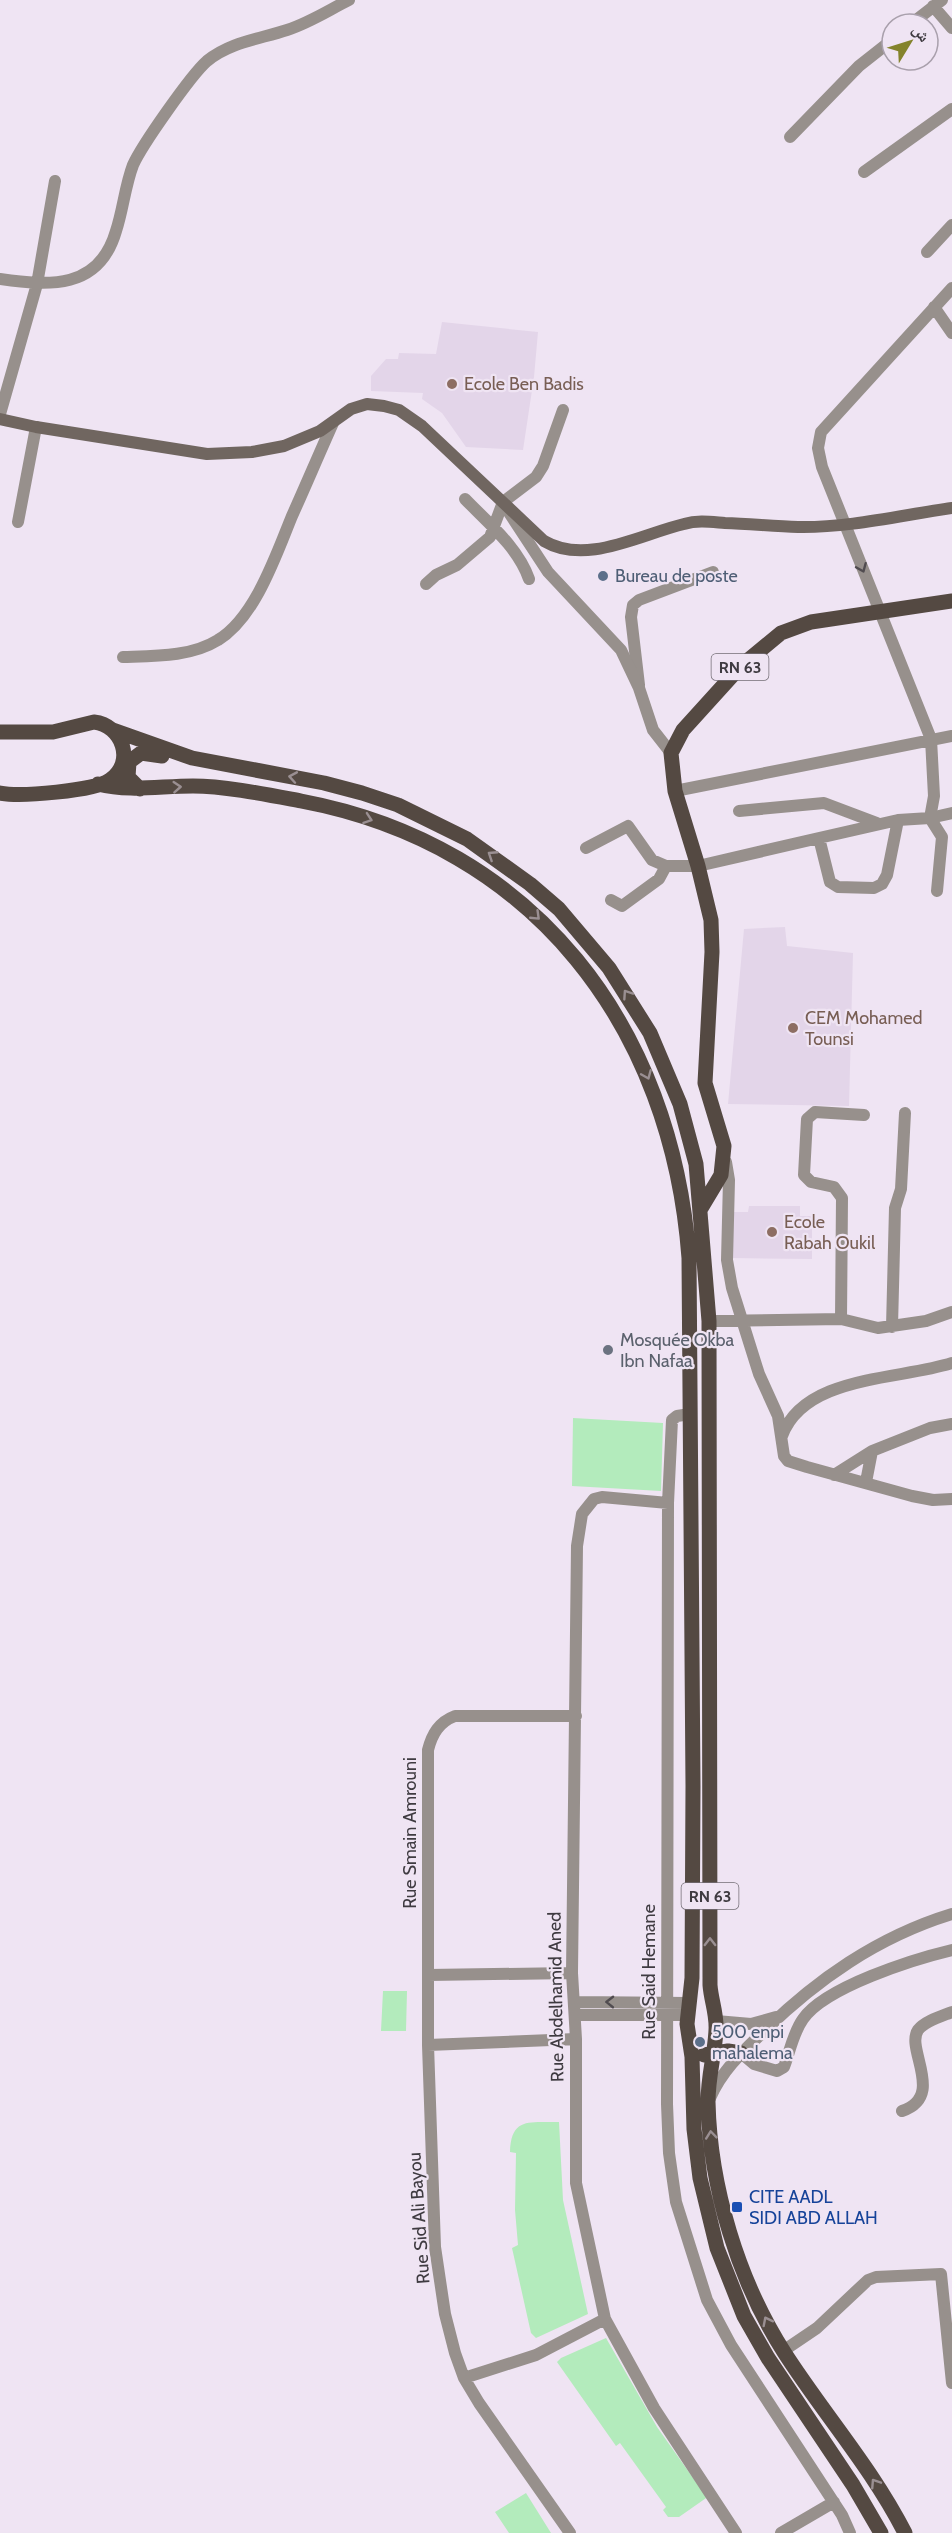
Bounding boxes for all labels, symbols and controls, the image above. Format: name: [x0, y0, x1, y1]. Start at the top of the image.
north arrow: [880, 12, 940, 72]
text: ش: [909, 21, 934, 46]
place label: Ecole Ben Badis: [464, 373, 584, 395]
marker: Ecole Ben Badis: [445, 377, 459, 391]
one-way arrow: [855, 562, 867, 573]
place label: Bureau de poste: [615, 565, 738, 587]
marker: Bureau de poste: [596, 569, 610, 583]
road number: RN 63: [712, 654, 768, 680]
one-way arrow: [288, 771, 298, 784]
one-way arrow: [173, 780, 182, 793]
one-way arrow: [363, 812, 373, 825]
one-way arrow: [488, 851, 499, 862]
one-way arrow: [530, 909, 540, 920]
one-way arrow: [623, 990, 634, 1001]
place label: CEM Mohamed Tounsi: [805, 1007, 922, 1050]
marker: CEM Mohamed Tounsi: [786, 1021, 800, 1035]
one-way arrow: [639, 1068, 651, 1079]
place label: Ecole Rabah Oukil: [784, 1211, 876, 1254]
marker: Ecole Rabah Oukil: [765, 1225, 779, 1239]
place label: Mosquée Okba Ibn Nafaa: [620, 1329, 734, 1372]
marker: Mosquée Okba Ibn Nafaa: [601, 1343, 615, 1357]
street label: Rue Smain Amrouni: [399, 1757, 421, 1909]
road number: RN 63: [682, 1883, 738, 1909]
street label: Rue Said Hemane: [638, 1904, 660, 2040]
street label: Rue Abdelhamid Aned: [544, 1912, 568, 2082]
one-way arrow: [704, 1937, 716, 1946]
one-way arrow: [606, 1996, 615, 2008]
place label: 500 enpi mahalema: [712, 2021, 793, 2064]
marker: 500 enpi mahalema: [693, 2035, 707, 2049]
one-way arrow: [705, 2131, 718, 2140]
street label: Rue Sid Ali Bayou: [403, 2151, 435, 2285]
place label: CITE AADL SIDI ABD ALLAH: [749, 2186, 878, 2229]
marker: CITE AADL SIDI ABD ALLAH: [730, 2200, 744, 2214]
one-way arrow: [763, 2316, 774, 2327]
one-way arrow: [871, 2478, 882, 2489]

